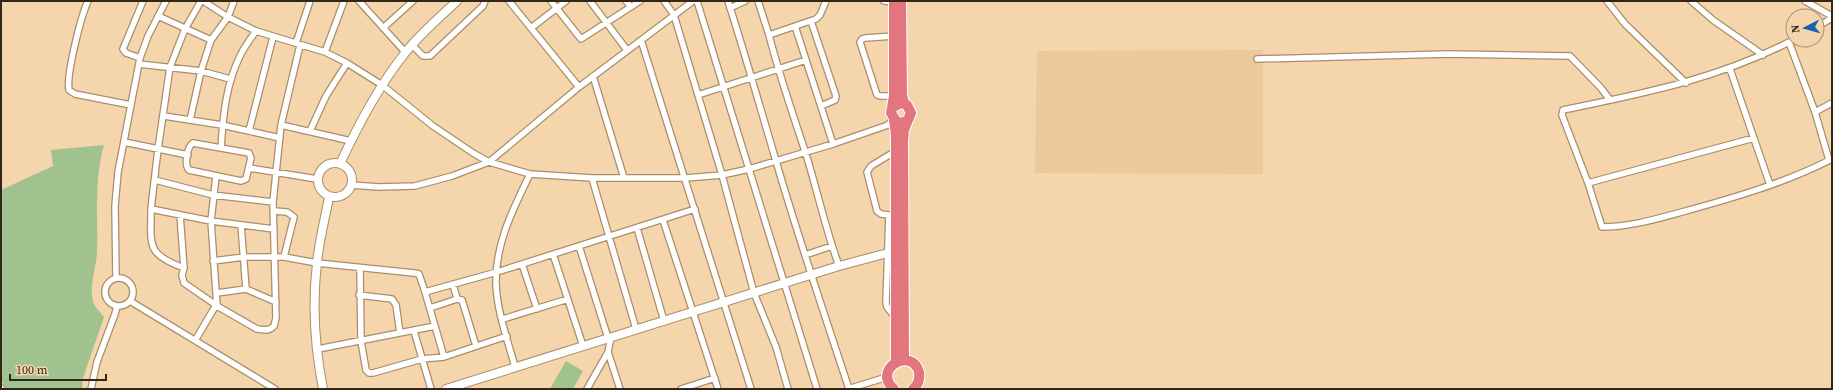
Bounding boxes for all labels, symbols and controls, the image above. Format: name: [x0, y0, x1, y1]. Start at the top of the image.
north arrow: [1785, 8, 1825, 48]
text: N: [1788, 24, 1803, 34]
scale bar: [10, 356, 106, 382]
text: 100 m: [16, 362, 48, 378]

